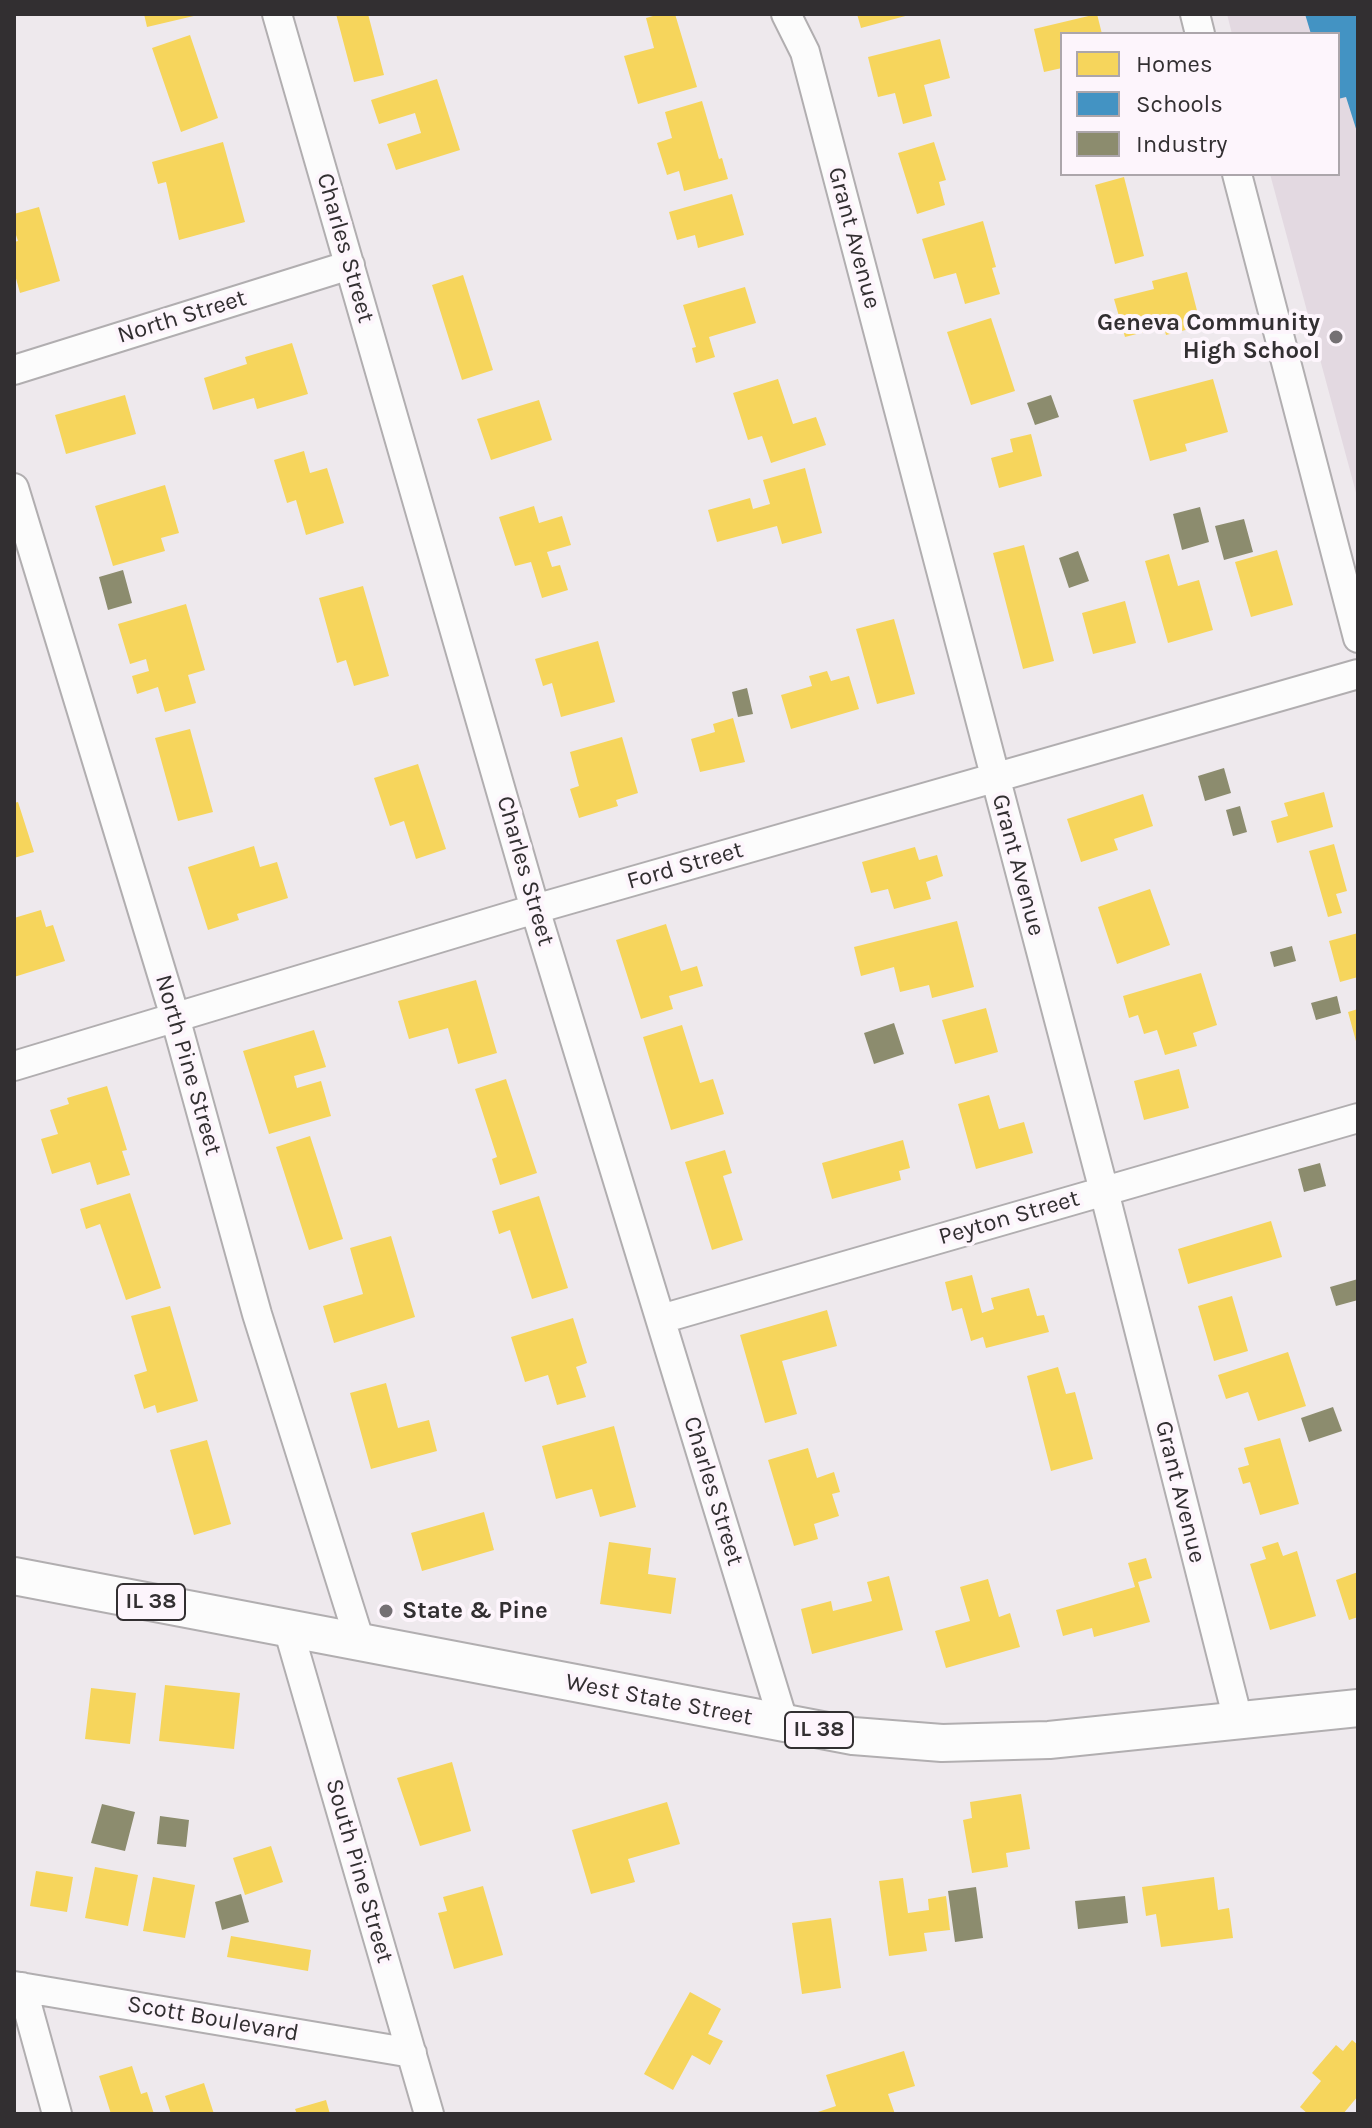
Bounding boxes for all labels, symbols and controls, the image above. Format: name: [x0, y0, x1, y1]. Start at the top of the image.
legend: [1060, 32, 1340, 176]
text: Homes: [1136, 50, 1213, 78]
text: Schools: [1136, 90, 1223, 118]
text: Industry: [1136, 130, 1227, 158]
street label: Grant Avenue: [821, 164, 887, 312]
street label: Charles Street: [310, 170, 380, 326]
street label: North Street: [114, 284, 250, 350]
place label: Geneva Community High School: [1097, 309, 1320, 365]
marker: Geneva Community High School: [1327, 328, 1345, 346]
street label: Grant Avenue: [985, 791, 1051, 939]
street label: Charles Street: [490, 793, 560, 949]
street label: Ford Street: [624, 836, 746, 896]
street label: North Pine Street: [148, 972, 228, 1158]
street label: Peyton Street: [935, 1184, 1083, 1252]
street label: Charles Street: [677, 1413, 749, 1569]
street label: Grant Avenue: [1148, 1418, 1212, 1566]
road number: IL 38: [117, 1584, 185, 1620]
place label: State & Pine: [402, 1597, 548, 1625]
marker: State & Pine: [377, 1602, 395, 1620]
street label: West State Street: [563, 1668, 755, 1732]
road number: IL 38: [785, 1712, 853, 1748]
street label: South Pine Street: [319, 1776, 399, 1966]
street label: Scott Boulevard: [125, 1990, 301, 2048]

